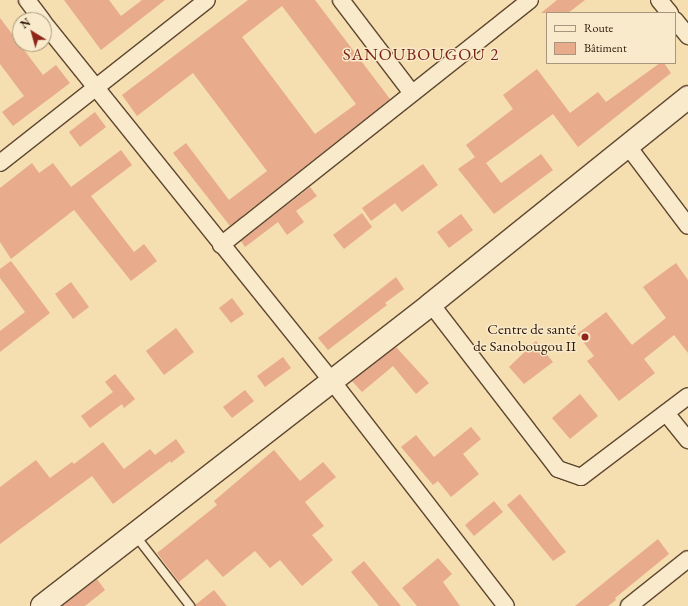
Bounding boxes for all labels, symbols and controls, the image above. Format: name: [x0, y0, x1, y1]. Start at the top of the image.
north arrow: [12, 12, 52, 52]
legend: [546, 12, 676, 64]
text: N: [18, 15, 33, 31]
text: Route: [584, 20, 613, 36]
text: Bâtiment: [584, 40, 627, 56]
district label: SANOUBOUGOU 2: [343, 45, 499, 65]
place label: Centre de santé de Sanobougou II: [473, 319, 576, 354]
marker: Centre de santé de Sanobougou II: [579, 331, 591, 343]

